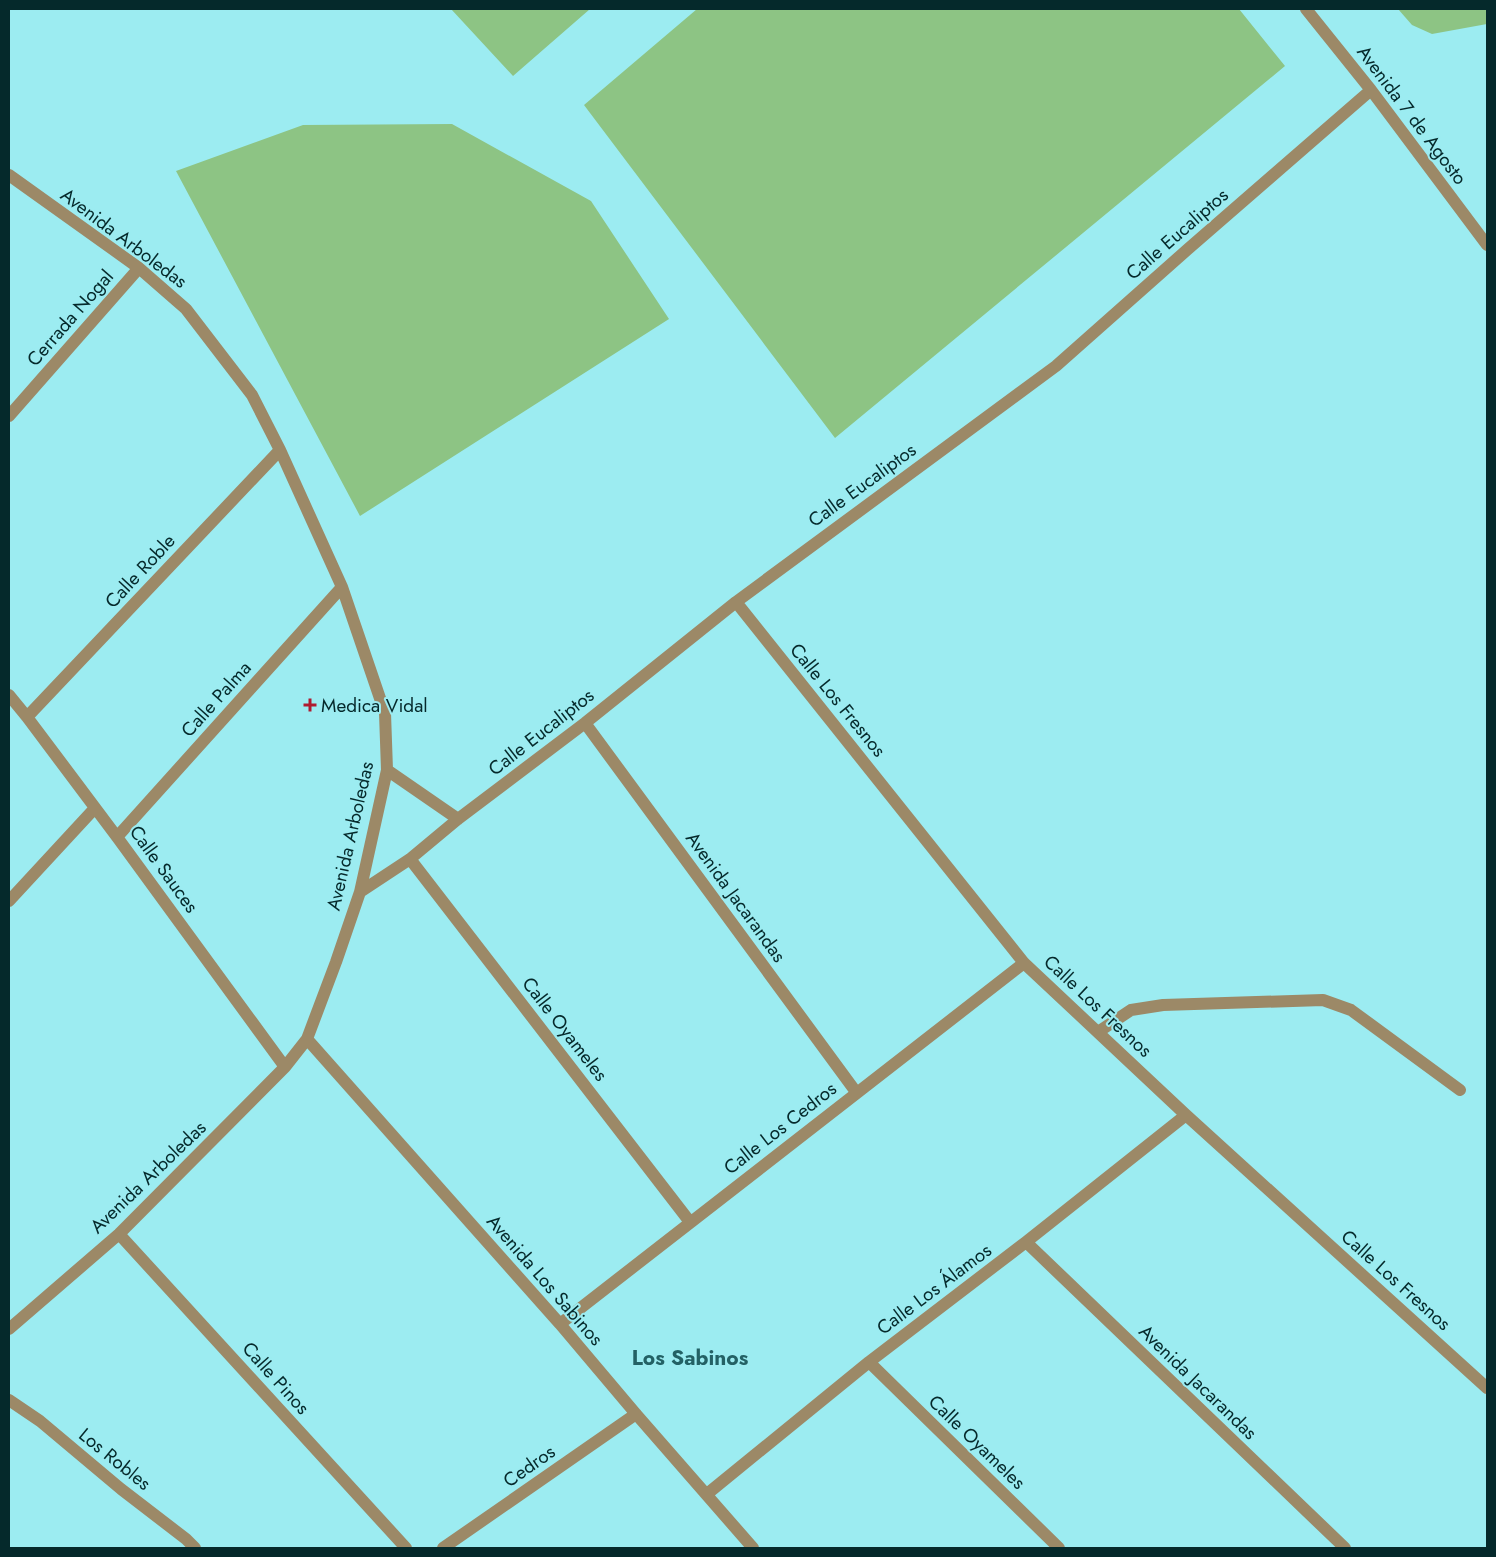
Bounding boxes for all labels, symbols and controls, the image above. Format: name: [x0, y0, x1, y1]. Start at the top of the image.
street label: Avenida 7 de Agosto: [1351, 40, 1473, 190]
street label: Avenida Arboledas: [55, 181, 193, 295]
street label: Calle Eucaliptos: [1120, 182, 1234, 286]
street label: Cerrada Nogal: [20, 264, 120, 372]
street label: Calle Eucaliptos: [802, 436, 922, 533]
street label: Calle Roble: [99, 528, 182, 614]
street label: Calle Los Fresnos: [784, 637, 893, 763]
street label: Calle Palma: [175, 655, 257, 743]
street label: Calle Eucaliptos: [482, 682, 600, 782]
place label: Medica Vidal: [321, 692, 428, 719]
marker: Medica Vidal: [303, 698, 317, 712]
street label: Avenida Arboledas: [320, 759, 380, 913]
street label: Calle Sauces: [123, 820, 205, 919]
street label: Avenida Jacarandas: [679, 826, 793, 968]
street label: Calle Los Fresnos: [1038, 949, 1158, 1064]
street label: Calle Oyameles: [516, 971, 615, 1087]
street label: Calle Los Cedros: [718, 1075, 842, 1181]
street label: Avenida Arboledas: [84, 1114, 212, 1240]
street label: Avenida Los Sabinos: [480, 1209, 610, 1352]
street label: Calle Los Fresnos: [1335, 1223, 1457, 1337]
street label: Calle Los Álamos: [871, 1237, 997, 1341]
street label: Avenida Jacarandas: [1133, 1318, 1263, 1446]
street label: Calle Pinos: [236, 1336, 316, 1421]
district label: Los Sabinos: [632, 1343, 749, 1373]
street label: Calle Oyameles: [922, 1389, 1032, 1496]
street label: Los Robles: [73, 1421, 157, 1497]
street label: Cedros: [498, 1438, 561, 1494]

